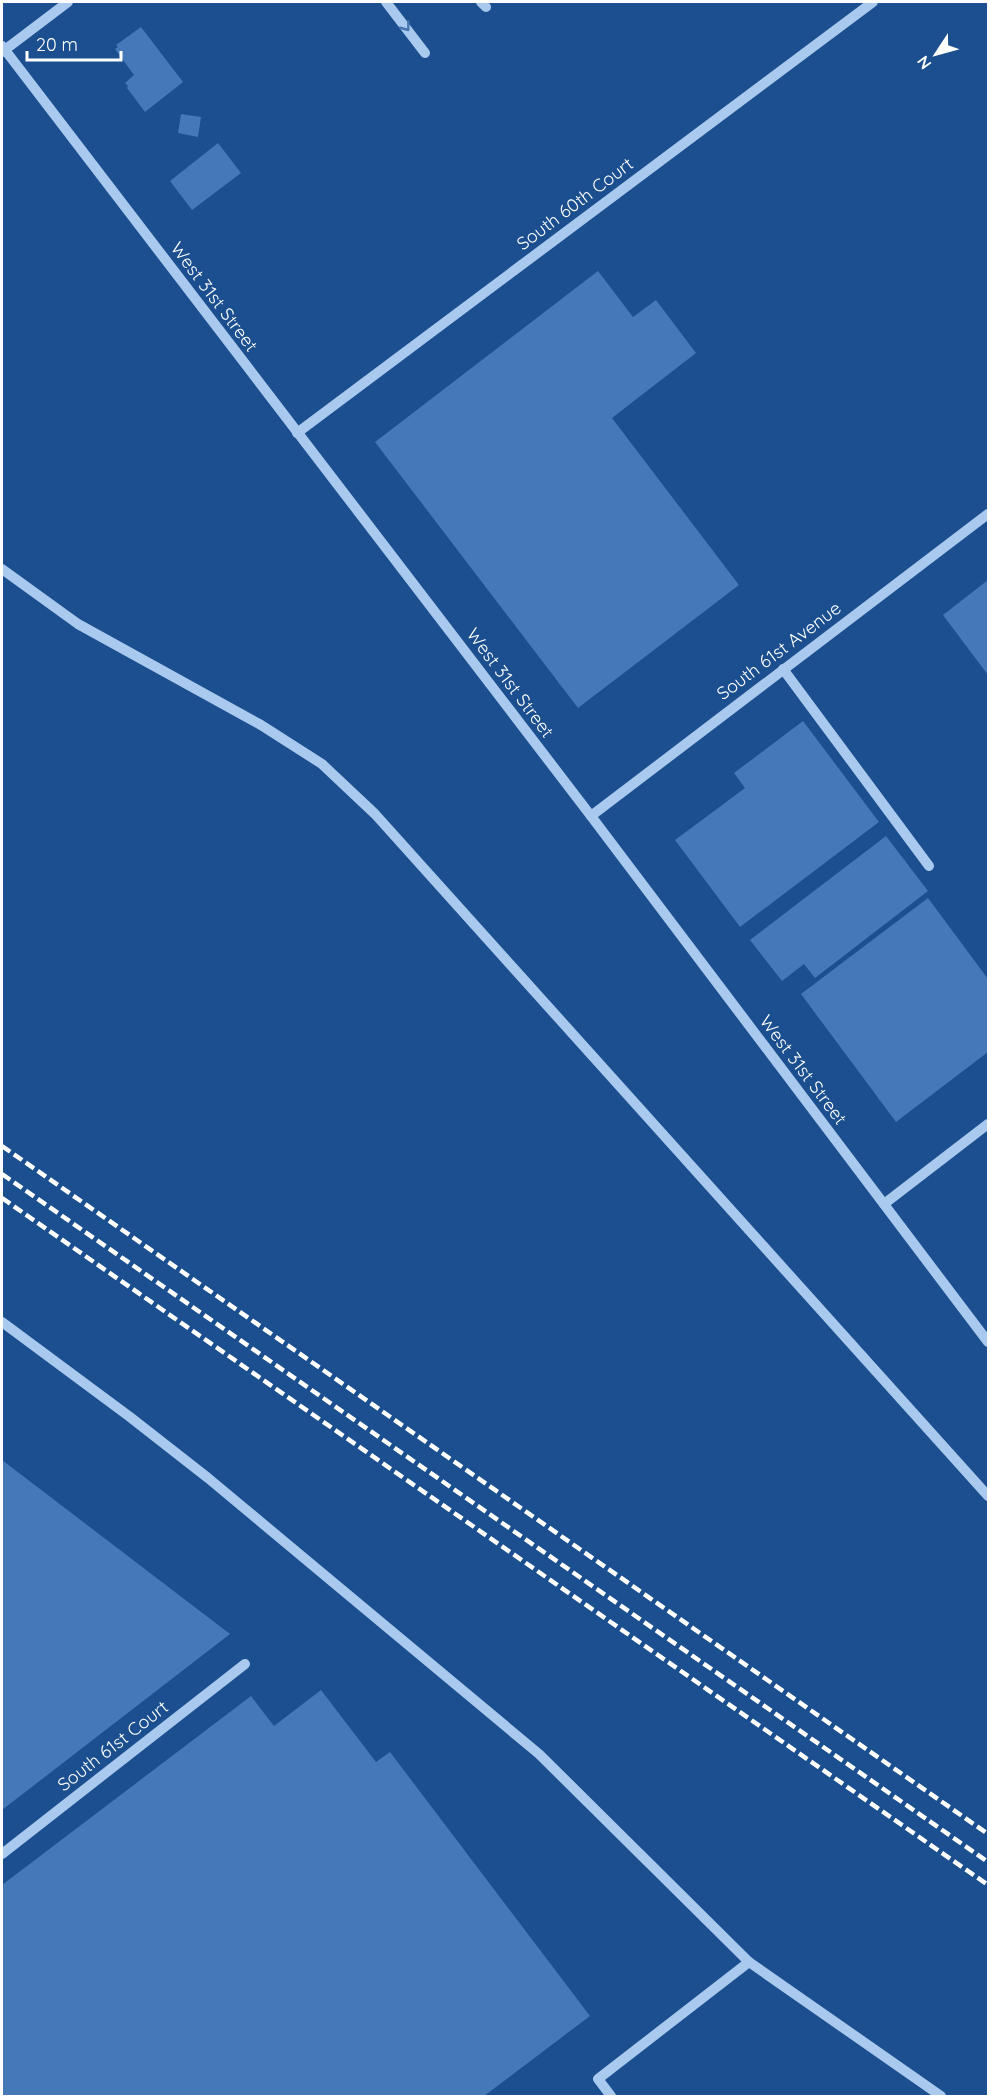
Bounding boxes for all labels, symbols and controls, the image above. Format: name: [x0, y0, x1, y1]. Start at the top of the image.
one-way arrow: [398, 20, 409, 31]
scale bar: [27, 24, 122, 62]
north arrow: [906, 24, 966, 84]
text: 20 m: [36, 33, 78, 56]
text: N: [912, 52, 935, 73]
street label: South 60th Court: [512, 152, 638, 255]
street label: West 31st Street: [166, 237, 263, 356]
street label: South 61st Avenue: [712, 596, 845, 705]
street label: West 31st Street: [462, 623, 559, 742]
street label: West 31st Street: [755, 1010, 852, 1129]
street label: South 61st Court: [53, 1695, 173, 1796]

